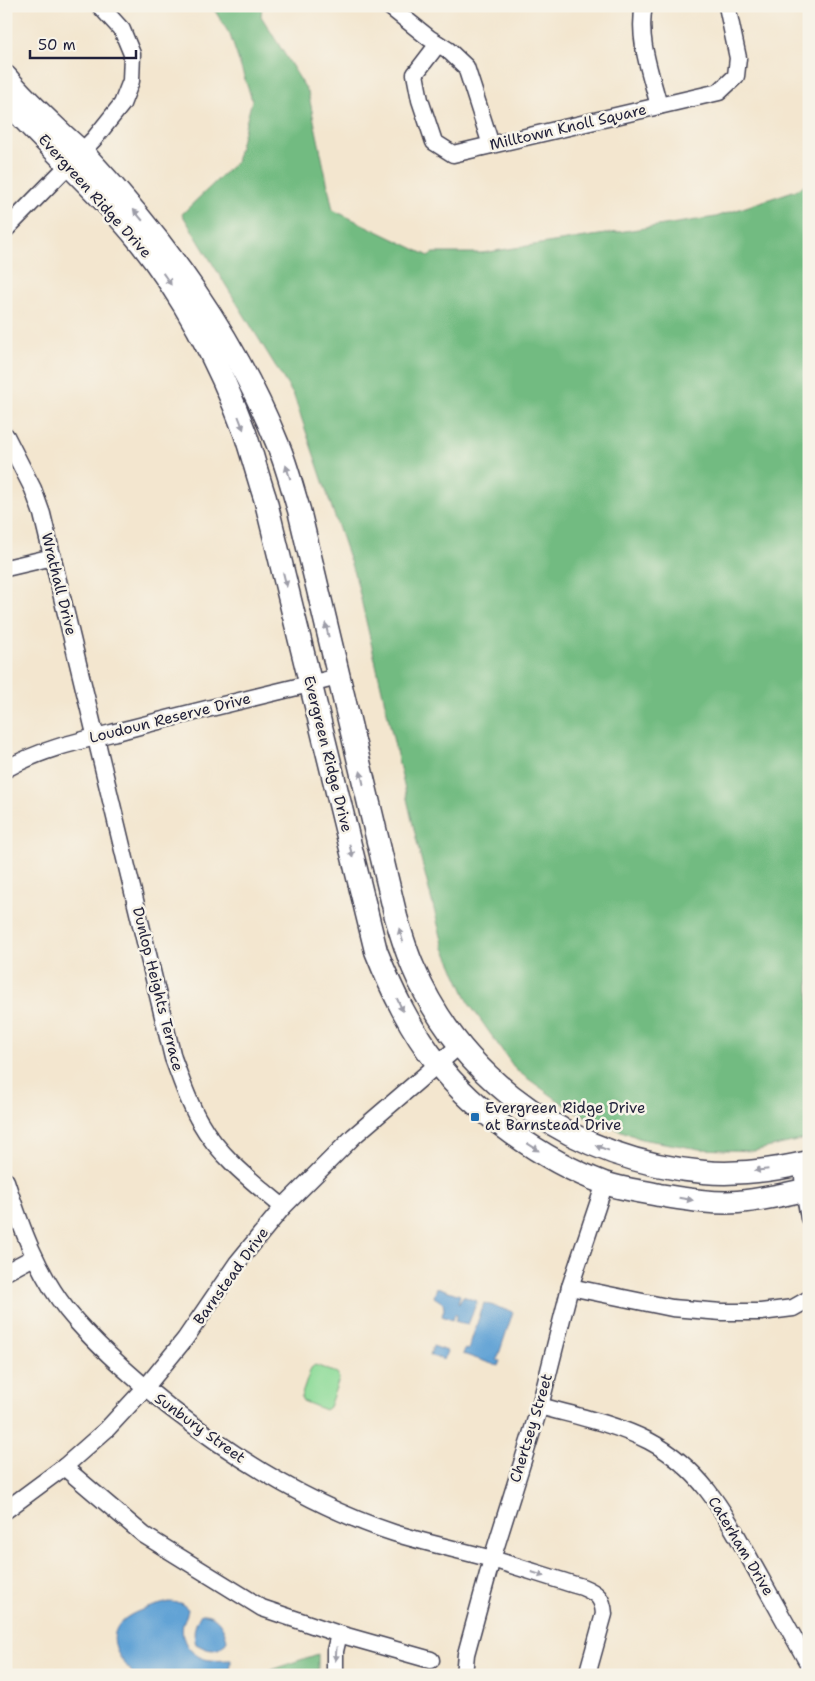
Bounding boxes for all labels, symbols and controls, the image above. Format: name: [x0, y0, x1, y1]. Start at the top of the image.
scale bar: [30, 28, 136, 60]
text: 50 m: [38, 35, 76, 55]
street label: Milltown Knoll Square: [488, 99, 648, 155]
street label: Evergreen Ridge Drive: [34, 130, 156, 262]
one-way arrow: [132, 210, 144, 222]
one-way arrow: [162, 272, 172, 286]
one-way arrow: [238, 416, 245, 431]
one-way arrow: [283, 465, 291, 480]
street label: Wrathall Drive: [37, 531, 81, 637]
one-way arrow: [281, 572, 289, 587]
one-way arrow: [323, 623, 331, 638]
street label: Evergreen Ridge Drive: [299, 674, 357, 834]
street label: Loudoun Reserve Drive: [87, 688, 253, 748]
one-way arrow: [358, 770, 366, 785]
one-way arrow: [347, 843, 355, 858]
street label: Dunlop Heights Terrace: [128, 905, 188, 1073]
one-way arrow: [397, 928, 405, 943]
one-way arrow: [396, 998, 404, 1012]
place label: Evergreen Ridge Drive at Barnstead Drive: [485, 1098, 645, 1135]
marker: Evergreen Ridge Drive at Barnstead Drive: [469, 1111, 481, 1123]
one-way arrow: [527, 1142, 540, 1152]
one-way arrow: [594, 1144, 609, 1151]
one-way arrow: [752, 1166, 768, 1174]
one-way arrow: [678, 1196, 694, 1204]
street label: Barnstead Drive: [189, 1223, 273, 1329]
street label: Chertsey Street: [505, 1371, 557, 1485]
street label: Sunbury Street: [151, 1388, 249, 1468]
street label: Caterham Drive: [703, 1493, 779, 1599]
one-way arrow: [531, 1570, 546, 1578]
one-way arrow: [332, 1646, 340, 1662]

